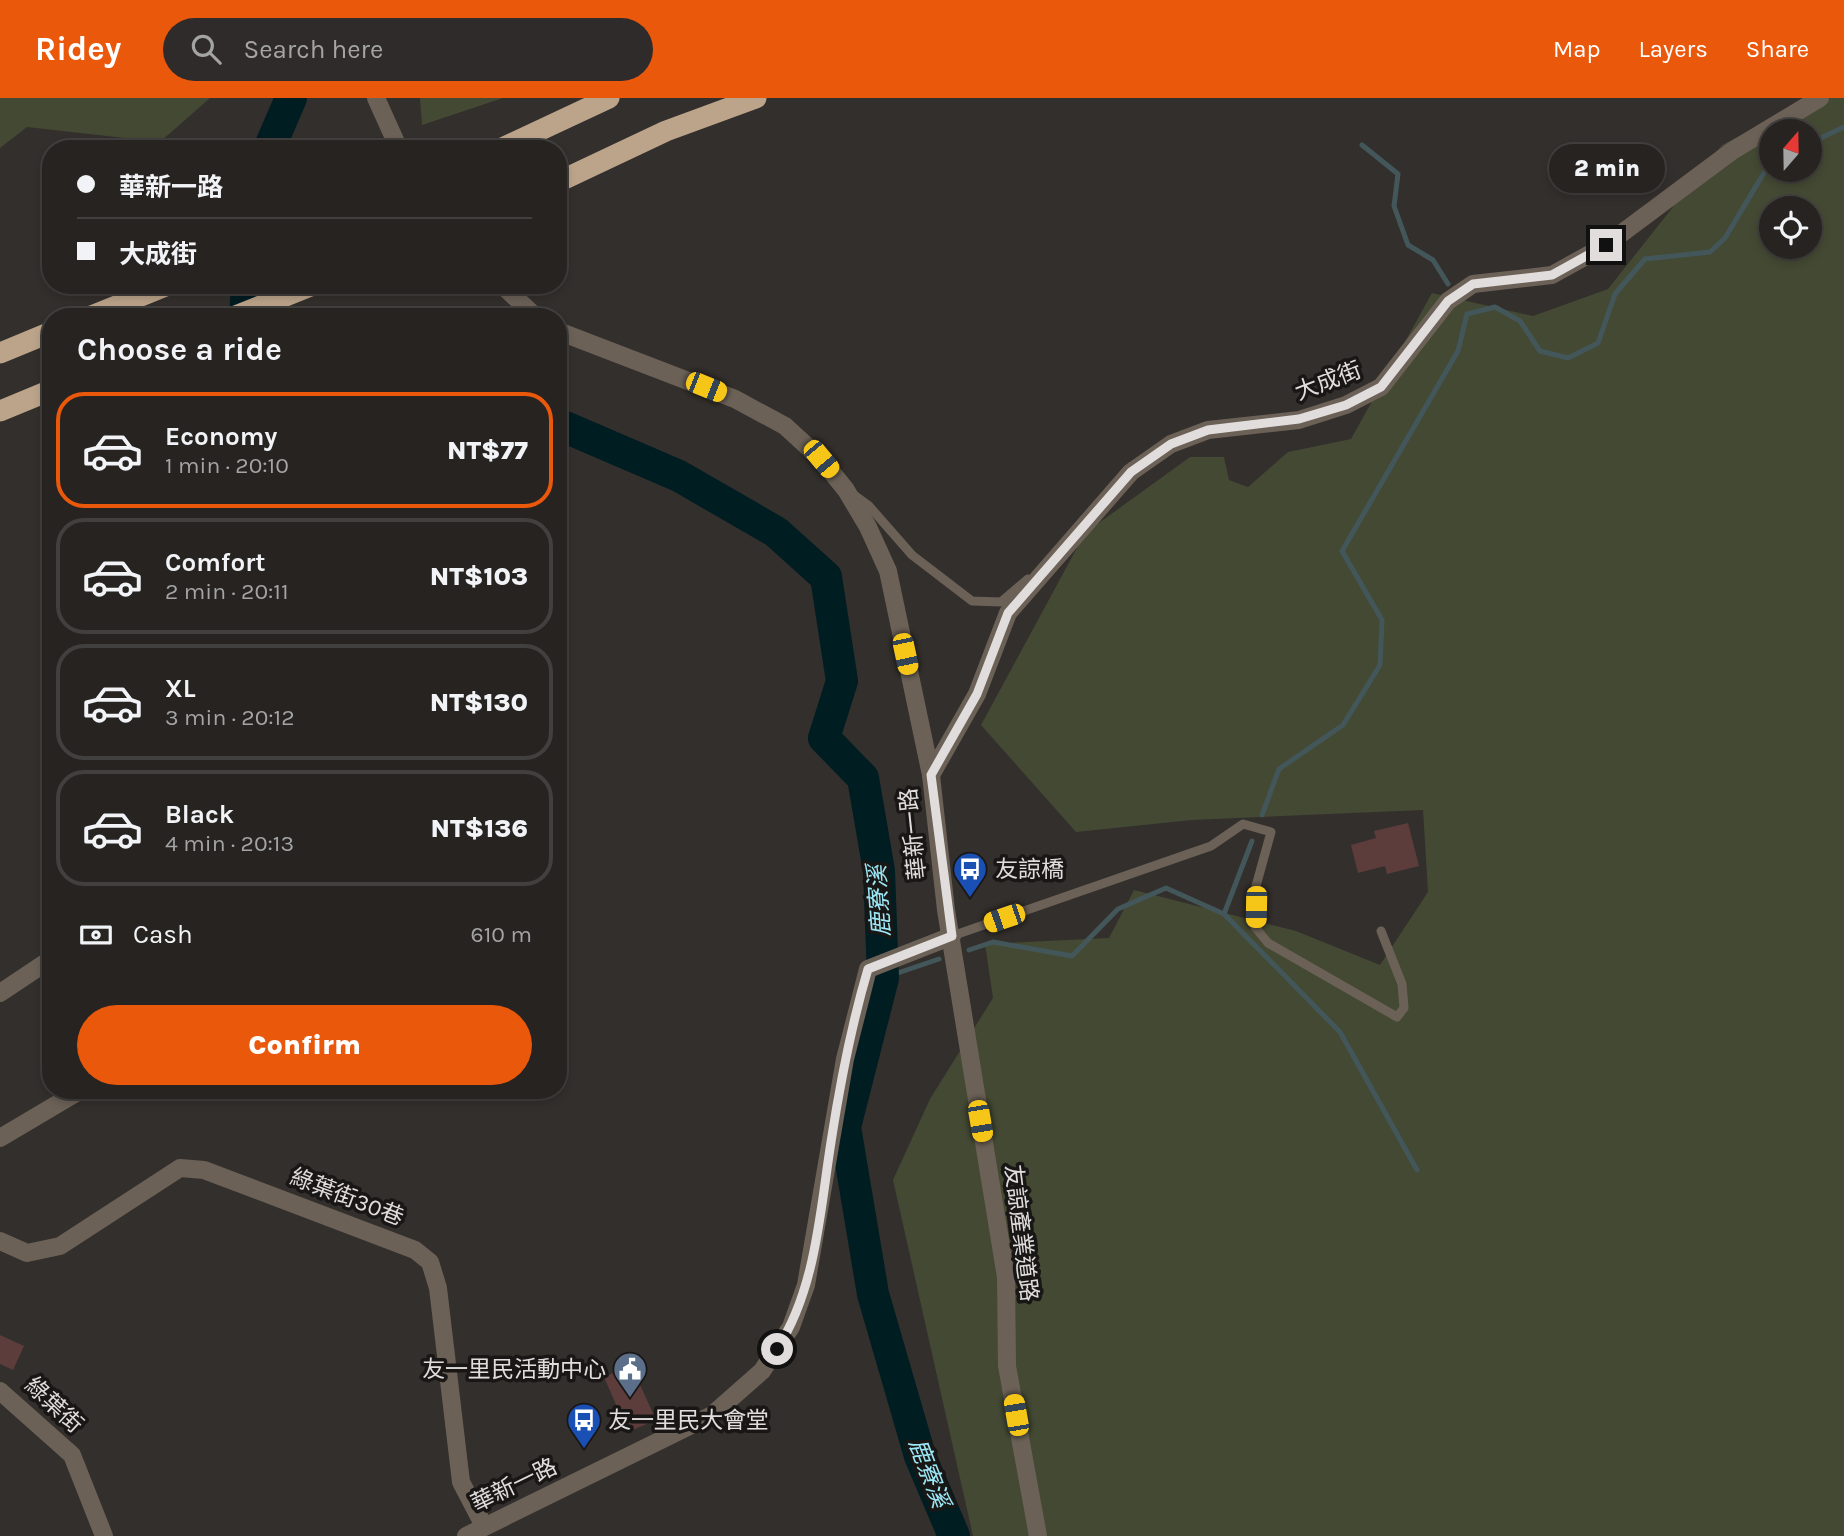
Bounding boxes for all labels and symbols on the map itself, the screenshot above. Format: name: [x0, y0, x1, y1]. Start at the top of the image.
north arrow: [1759, 119, 1822, 182]
callout: 2 min: [1548, 144, 1664, 192]
route end: [1590, 229, 1622, 261]
street label: 大成街: [1291, 356, 1365, 406]
car: [683, 369, 730, 405]
car: [800, 436, 843, 482]
car: [891, 631, 920, 677]
street label: 華新一路: [895, 787, 931, 881]
bus stop icon: 友諒橋: [951, 850, 989, 899]
place label: 友諒橋: [995, 856, 1064, 883]
water label: 鹿寮溪: [862, 861, 895, 938]
car: [1246, 886, 1267, 928]
car: [981, 901, 1028, 935]
car: [967, 1098, 994, 1144]
street label: 綠葉街30巷: [287, 1163, 407, 1231]
street label: 友諒產業道路: [999, 1163, 1043, 1303]
route start: [761, 1333, 793, 1365]
public building icon: 友一里民活動中心: [611, 1350, 649, 1399]
place label: 友一里民活動中心: [422, 1356, 606, 1383]
street label: 綠葉街: [20, 1372, 88, 1438]
car: [1003, 1392, 1030, 1438]
bus stop icon: 友一里民大會堂: [565, 1401, 603, 1450]
place label: 友一里民大會堂: [608, 1407, 769, 1434]
water label: 鹿寮溪: [903, 1434, 956, 1514]
street label: 華新一路: [467, 1453, 561, 1517]

